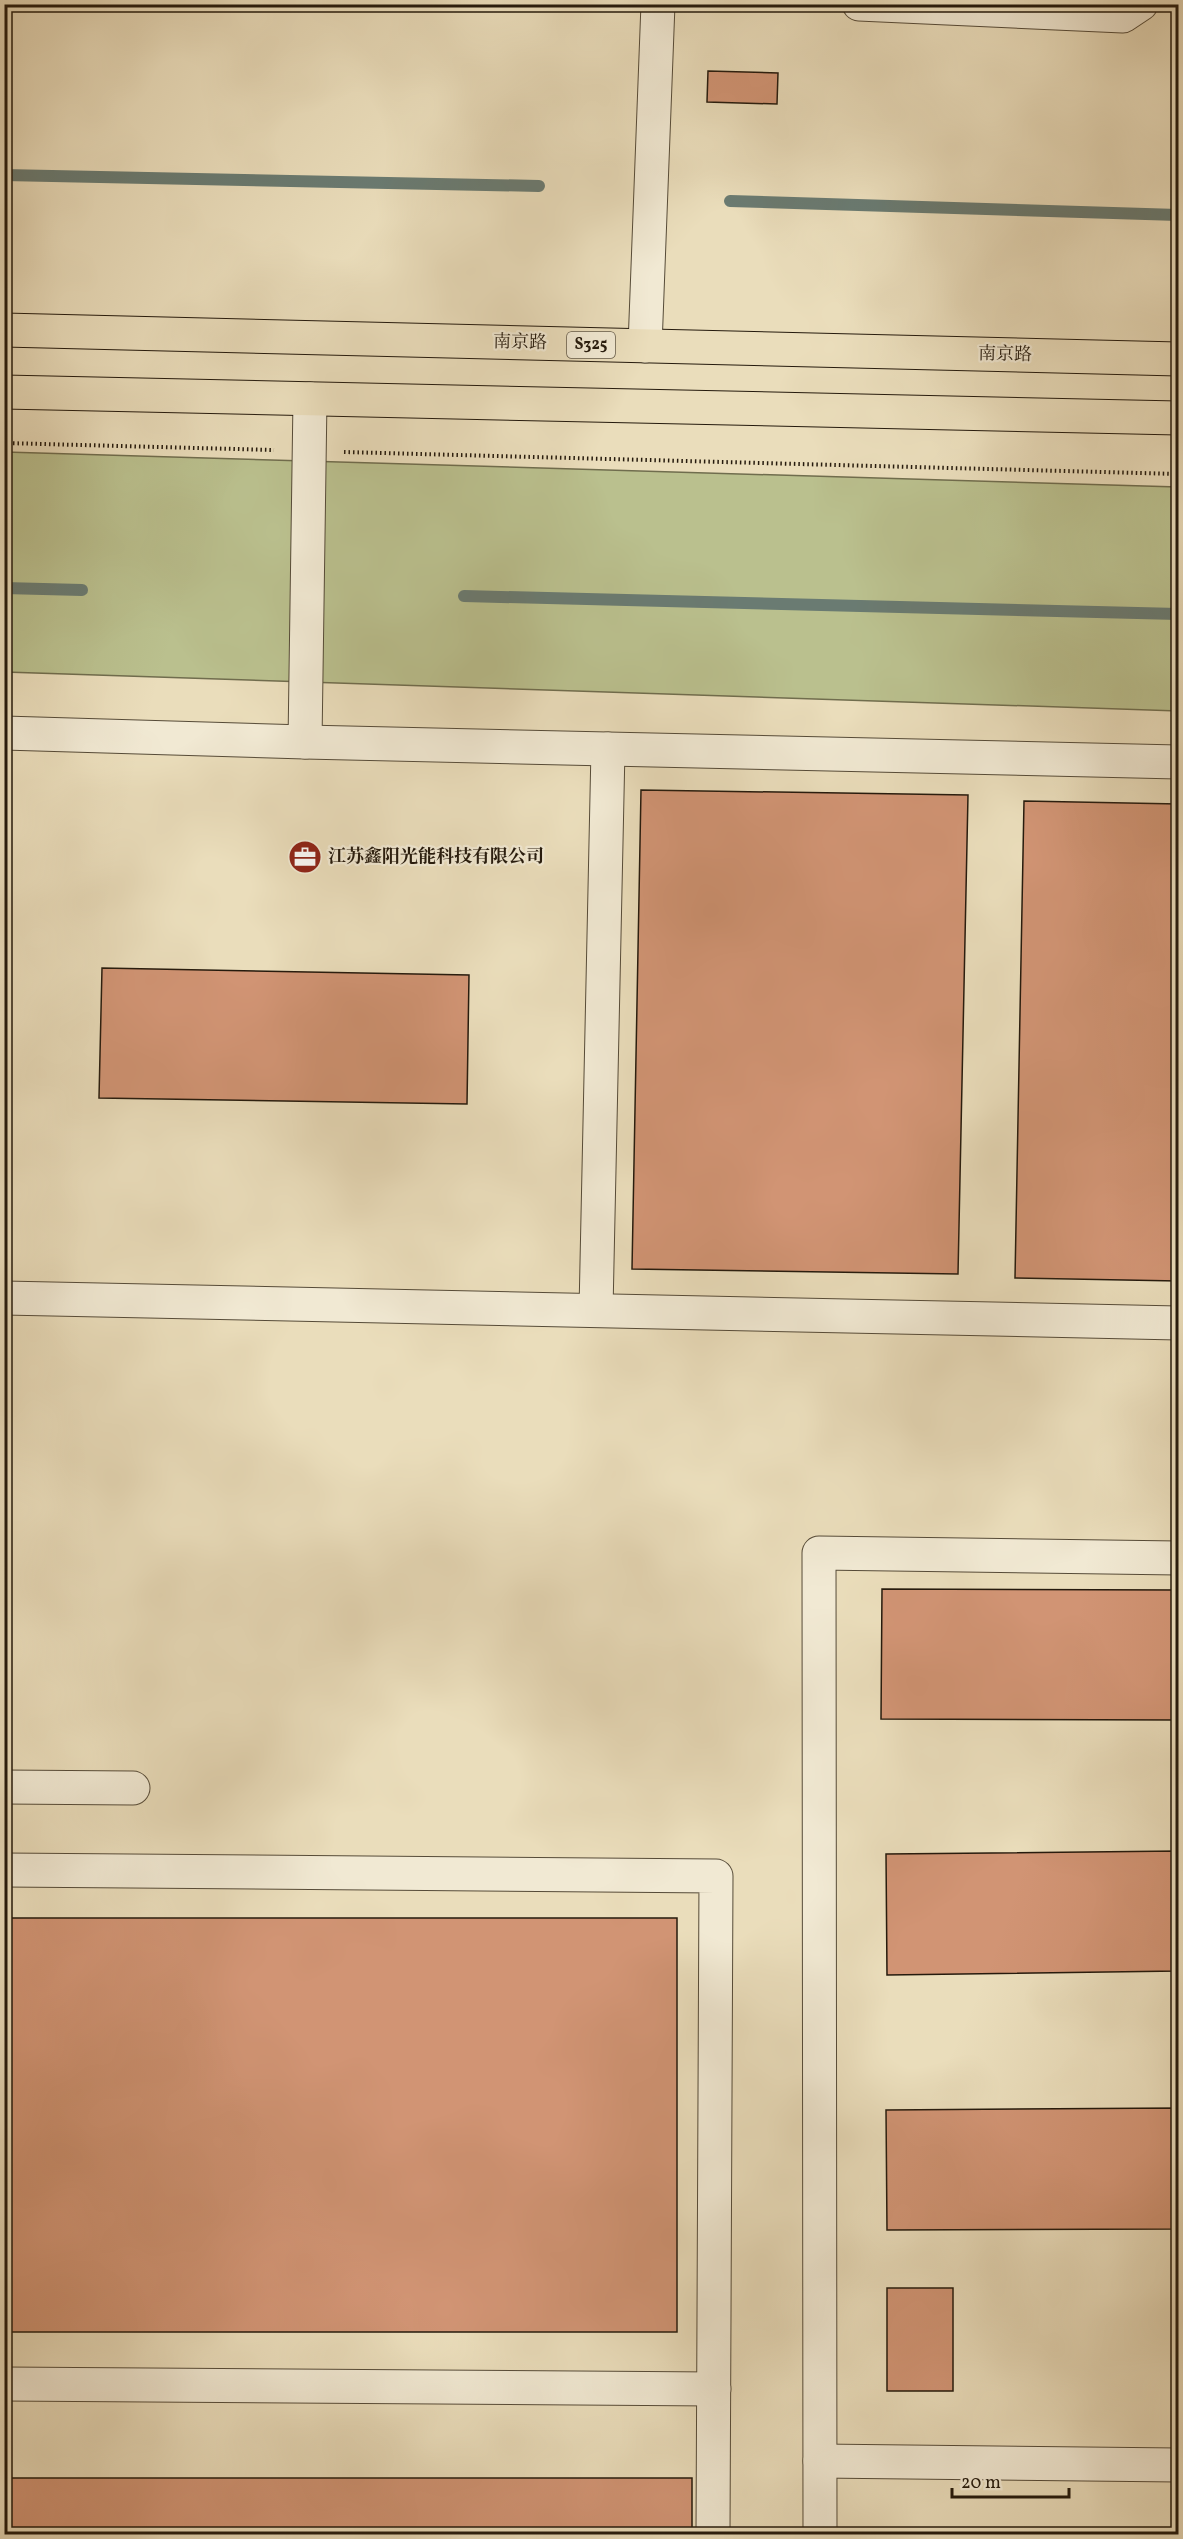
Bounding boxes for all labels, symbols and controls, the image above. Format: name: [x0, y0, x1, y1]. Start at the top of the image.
street label: 南京路: [493, 330, 547, 356]
road number: S325: [567, 332, 615, 358]
street label: 南京路: [978, 342, 1032, 368]
office icon: 江苏鑫阳光能科技有限公司: [287, 839, 323, 875]
place label: 江苏鑫阳光能科技有限公司: [328, 845, 544, 870]
scale bar: [952, 2461, 1069, 2499]
text: 20 m: [961, 2471, 1001, 2496]

